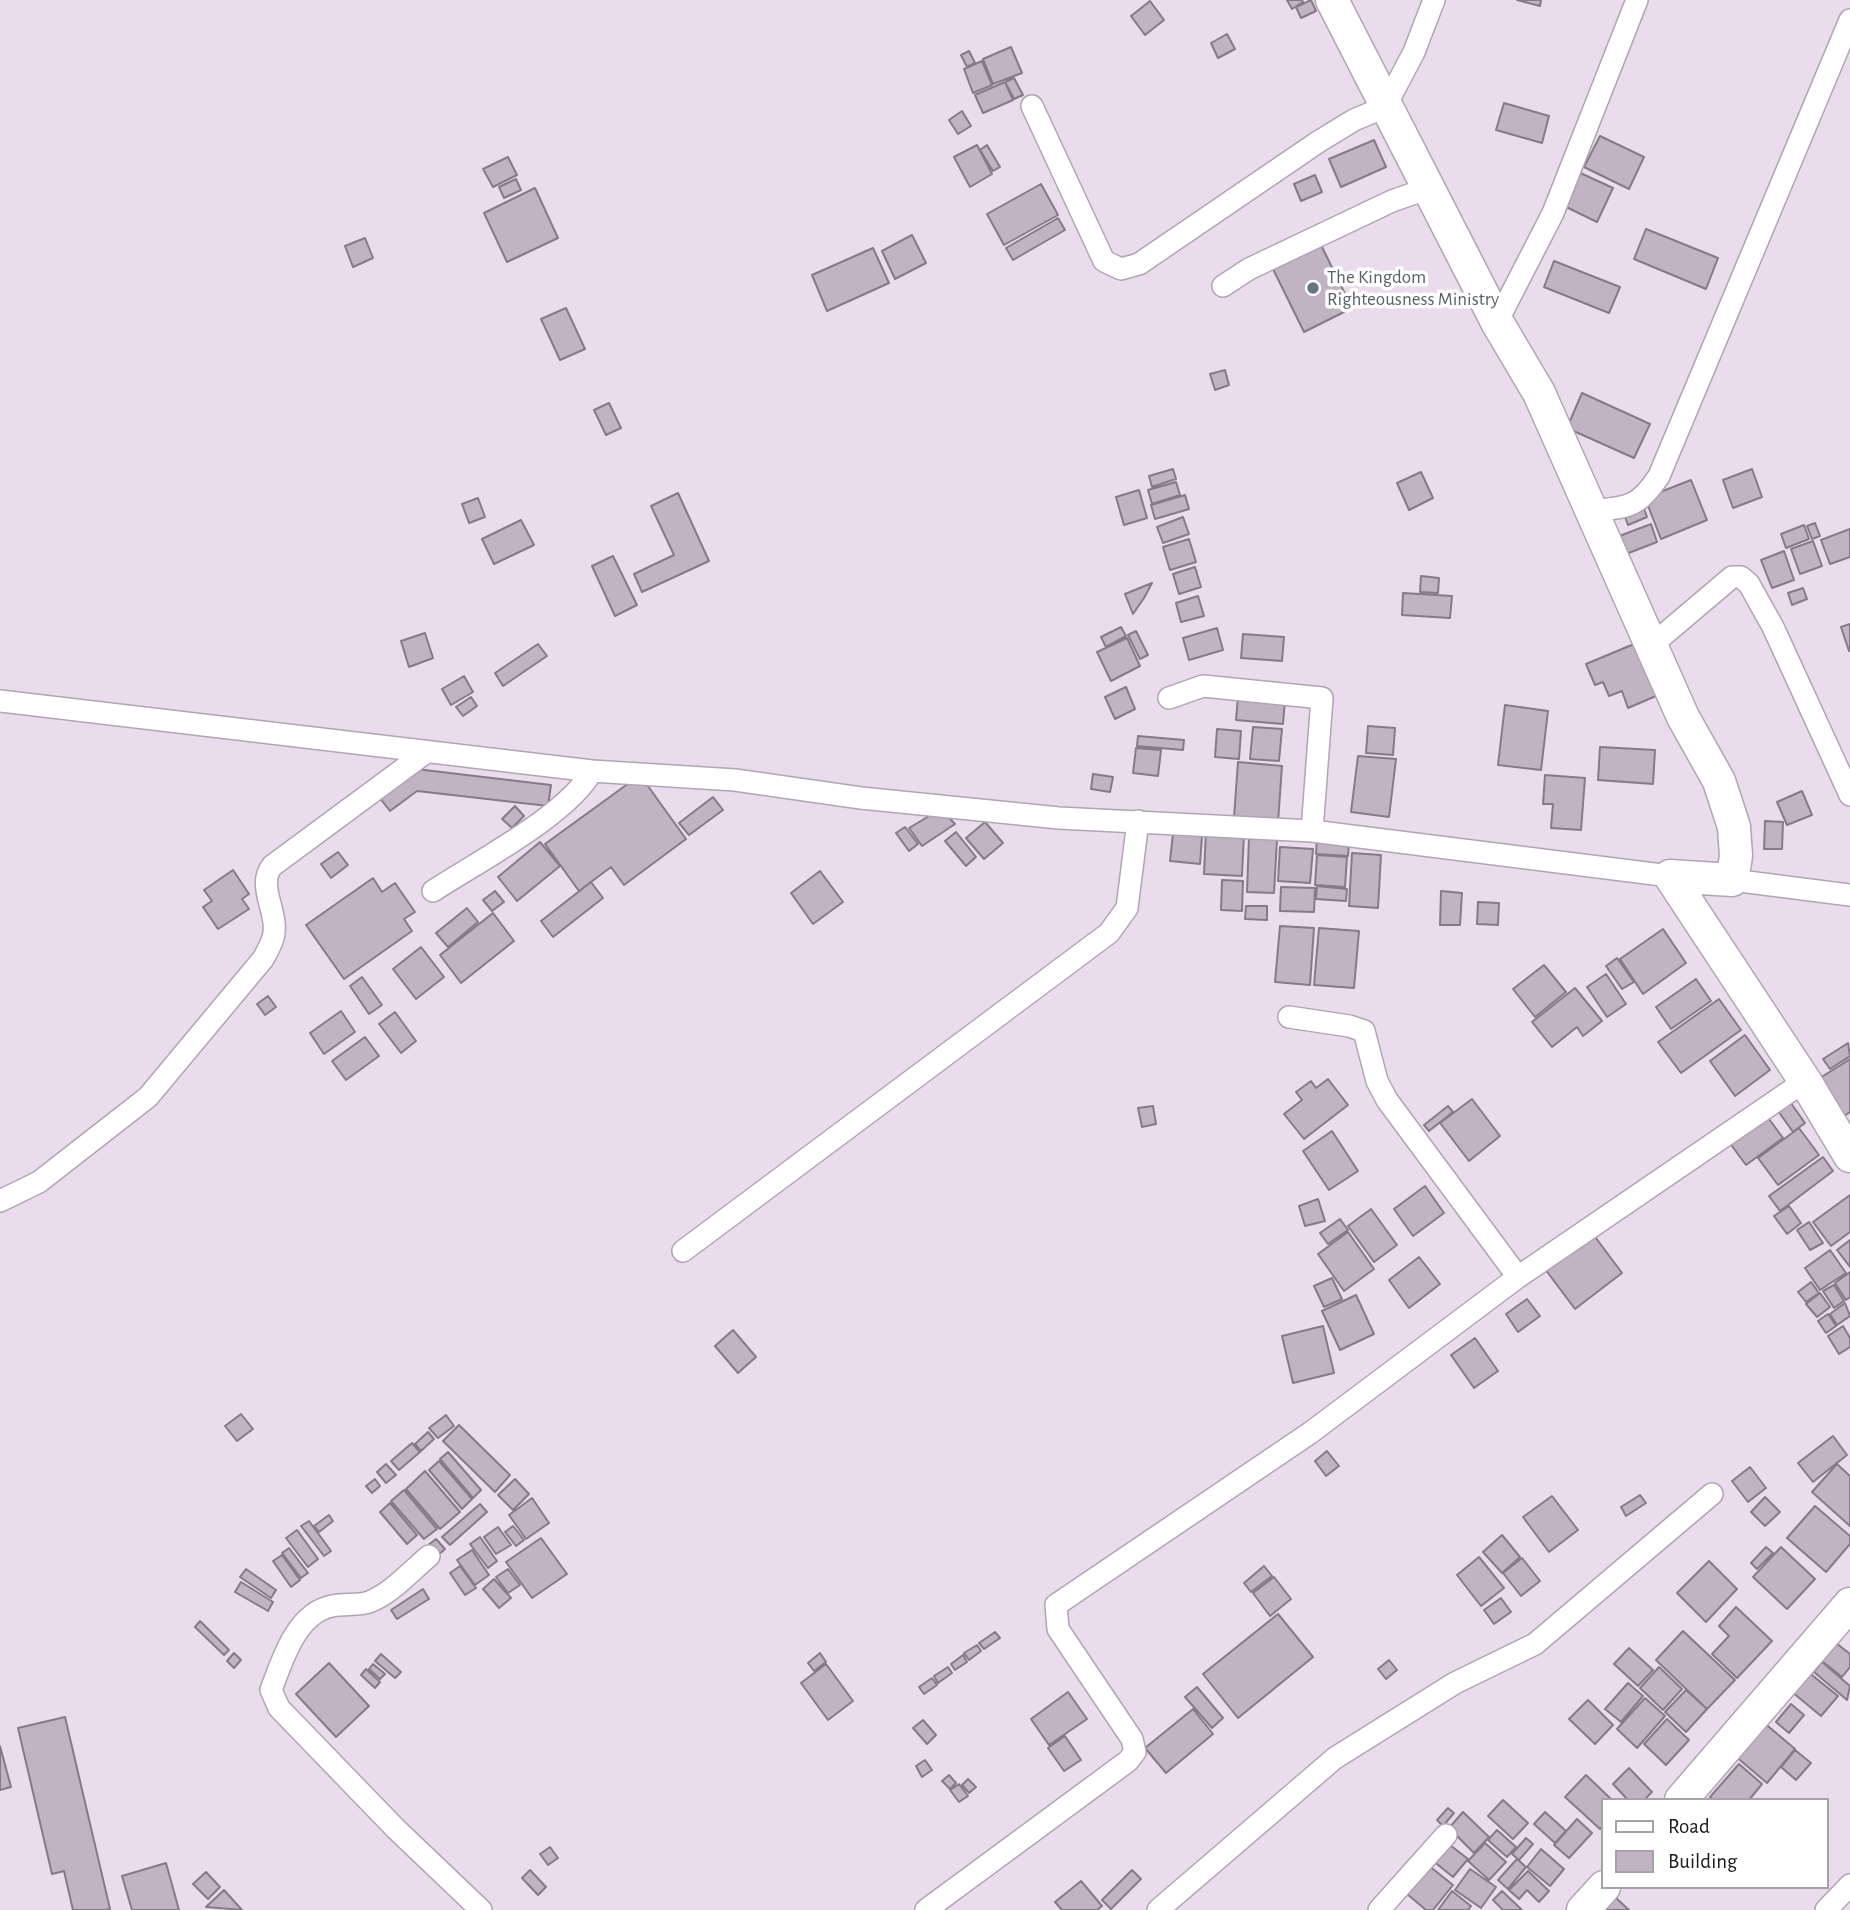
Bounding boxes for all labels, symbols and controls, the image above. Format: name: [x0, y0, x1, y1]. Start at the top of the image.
place label: The Kingdom Righteousness Ministry: [1327, 266, 1499, 310]
marker: The Kingdom Righteousness Ministry: [1305, 280, 1321, 296]
legend: [1602, 1798, 1829, 1889]
text: Road: [1668, 1816, 1710, 1837]
text: Building: [1668, 1851, 1737, 1872]

